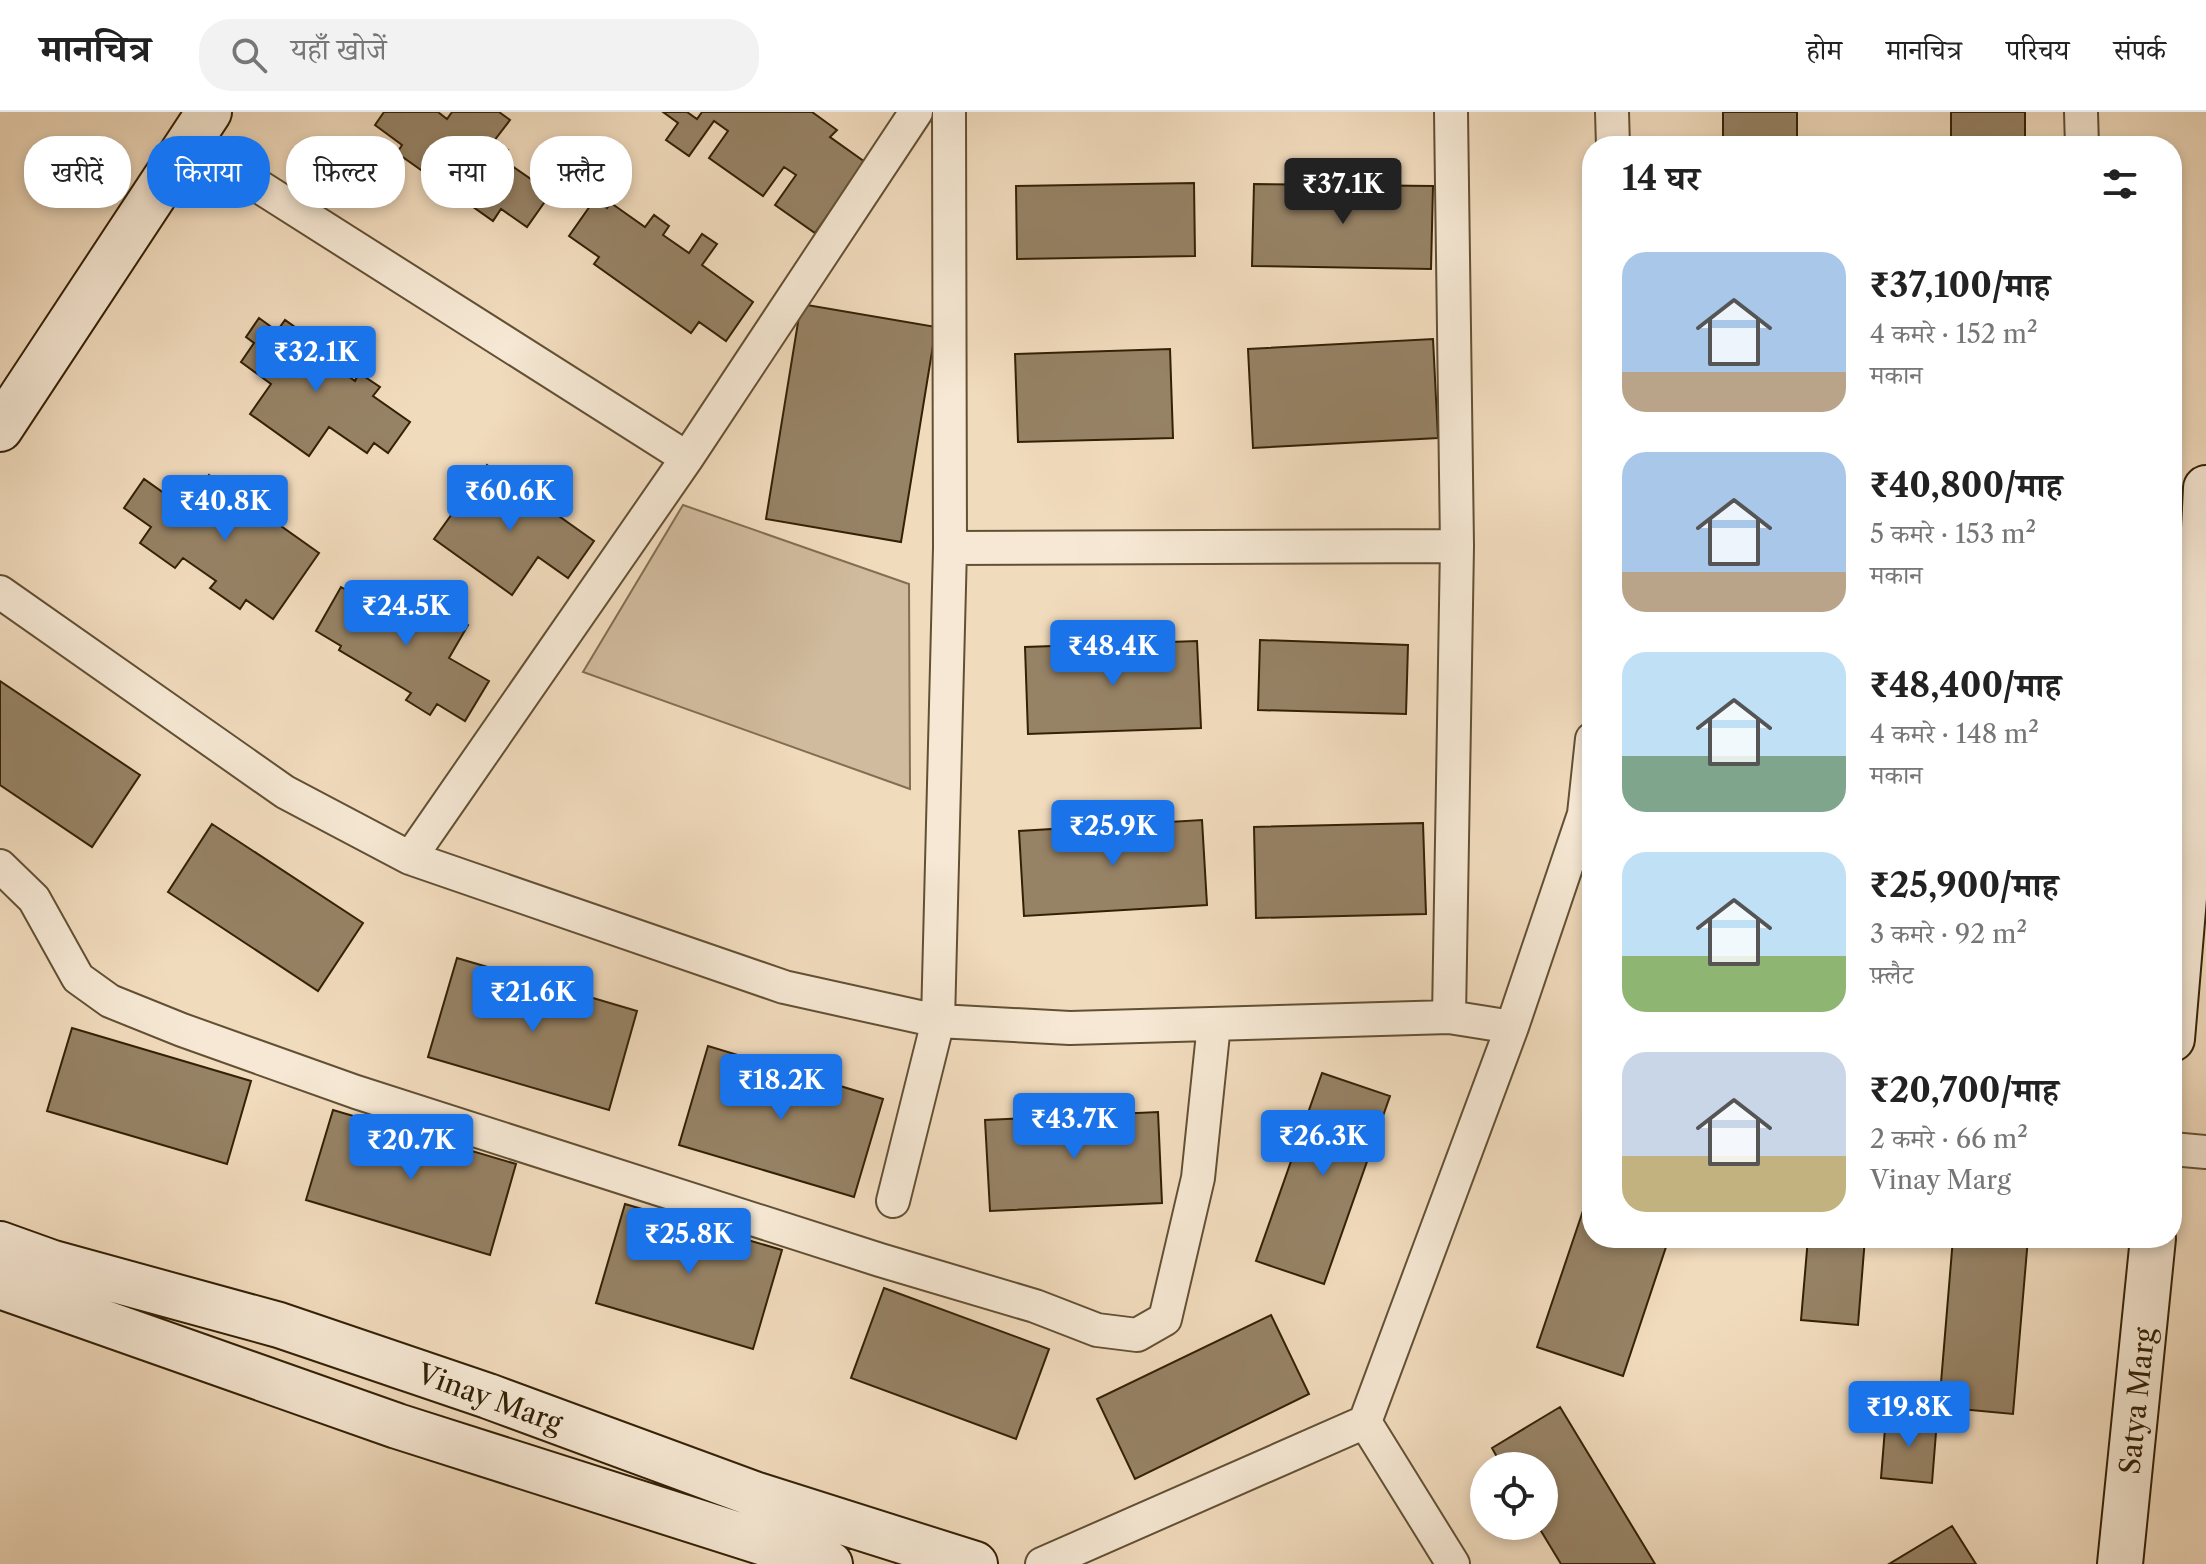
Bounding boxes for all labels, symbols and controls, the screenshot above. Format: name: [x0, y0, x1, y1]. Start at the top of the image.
search box: [199, 19, 759, 91]
text: मानचित्र: [40, 25, 151, 72]
text: यहाँ खोजें: [291, 31, 386, 68]
icon: search: [227, 33, 271, 77]
text: होम: [1806, 33, 1842, 67]
text: मानचित्र: [1886, 33, 1962, 67]
text: परिचय: [2006, 33, 2069, 67]
text: संपर्क: [2113, 33, 2166, 67]
chip: खरीदें: [24, 136, 131, 208]
chip: किराया: [147, 136, 270, 208]
chip: फ़िल्टर: [286, 136, 405, 208]
chip: नया: [421, 136, 514, 208]
chip: फ़्लैट: [530, 136, 632, 208]
text: 14 घर: [1622, 157, 1700, 199]
pin: ₹37.1K: [1278, 158, 1408, 226]
icon: filters: [2098, 162, 2142, 206]
text: ₹37.1K: [1302, 168, 1384, 200]
text: ₹37,100/माह: [1870, 264, 2050, 306]
icon: home: [1686, 284, 1782, 380]
text: 4 कमरे · 152 m²: [1870, 318, 2038, 350]
pin: ₹32.1K: [251, 326, 381, 394]
text: ₹32.1K: [274, 336, 358, 368]
text: मकान: [1870, 359, 1923, 391]
text: ₹40,800/माह: [1870, 464, 2062, 506]
pin: ₹60.6K: [445, 465, 575, 533]
pin: ₹40.8K: [160, 475, 290, 543]
text: ₹60.6K: [465, 475, 555, 507]
icon: home: [1686, 484, 1782, 580]
text: ₹40.8K: [180, 485, 270, 517]
text: 5 कमरे · 153 m²: [1870, 518, 2036, 550]
text: मकान: [1870, 559, 1923, 591]
pin: ₹24.5K: [341, 580, 471, 648]
text: ₹24.5K: [362, 590, 450, 622]
pin: ₹48.4K: [1048, 620, 1178, 688]
text: ₹48.4K: [1068, 630, 1158, 662]
text: ₹48,400/माह: [1870, 664, 2061, 706]
icon: home: [1686, 684, 1782, 780]
text: 4 कमरे · 148 m²: [1870, 718, 2039, 750]
text: मकान: [1870, 759, 1923, 791]
pin: ₹25.9K: [1048, 800, 1178, 868]
text: ₹25.9K: [1069, 810, 1157, 842]
text: ₹25,900/माह: [1870, 864, 2058, 906]
icon: home: [1686, 884, 1782, 980]
text: 3 कमरे · 92 m²: [1870, 918, 2027, 950]
text: फ़्लैट: [1870, 959, 1913, 991]
pin: ₹21.6K: [468, 966, 598, 1034]
text: ₹21.6K: [490, 976, 576, 1008]
pin: ₹18.2K: [716, 1054, 846, 1122]
text: ₹18.2K: [738, 1064, 824, 1096]
text: ₹20,700/माह: [1870, 1069, 2059, 1111]
icon: home: [1686, 1084, 1782, 1180]
pin: ₹43.7K: [1009, 1093, 1139, 1161]
text: ₹43.7K: [1031, 1103, 1117, 1135]
pin: ₹26.3K: [1258, 1110, 1388, 1178]
pin: ₹20.7K: [346, 1114, 476, 1182]
text: ₹26.3K: [1279, 1120, 1367, 1152]
text: 2 कमरे · 66 m²: [1870, 1123, 2028, 1155]
text: ₹20.7K: [367, 1124, 455, 1156]
text: Vinay Marg: [1870, 1164, 2011, 1196]
pin: ₹25.8K: [624, 1208, 754, 1276]
text: ₹25.8K: [645, 1218, 733, 1250]
street label: Satya Marg: [2112, 1326, 2162, 1476]
street label: Vinay Marg: [412, 1356, 567, 1440]
pin: ₹19.8K: [1844, 1381, 1974, 1449]
text: ₹19.8K: [1867, 1391, 1951, 1423]
map controls: [1470, 1452, 1558, 1540]
button: locate: [1470, 1452, 1558, 1540]

